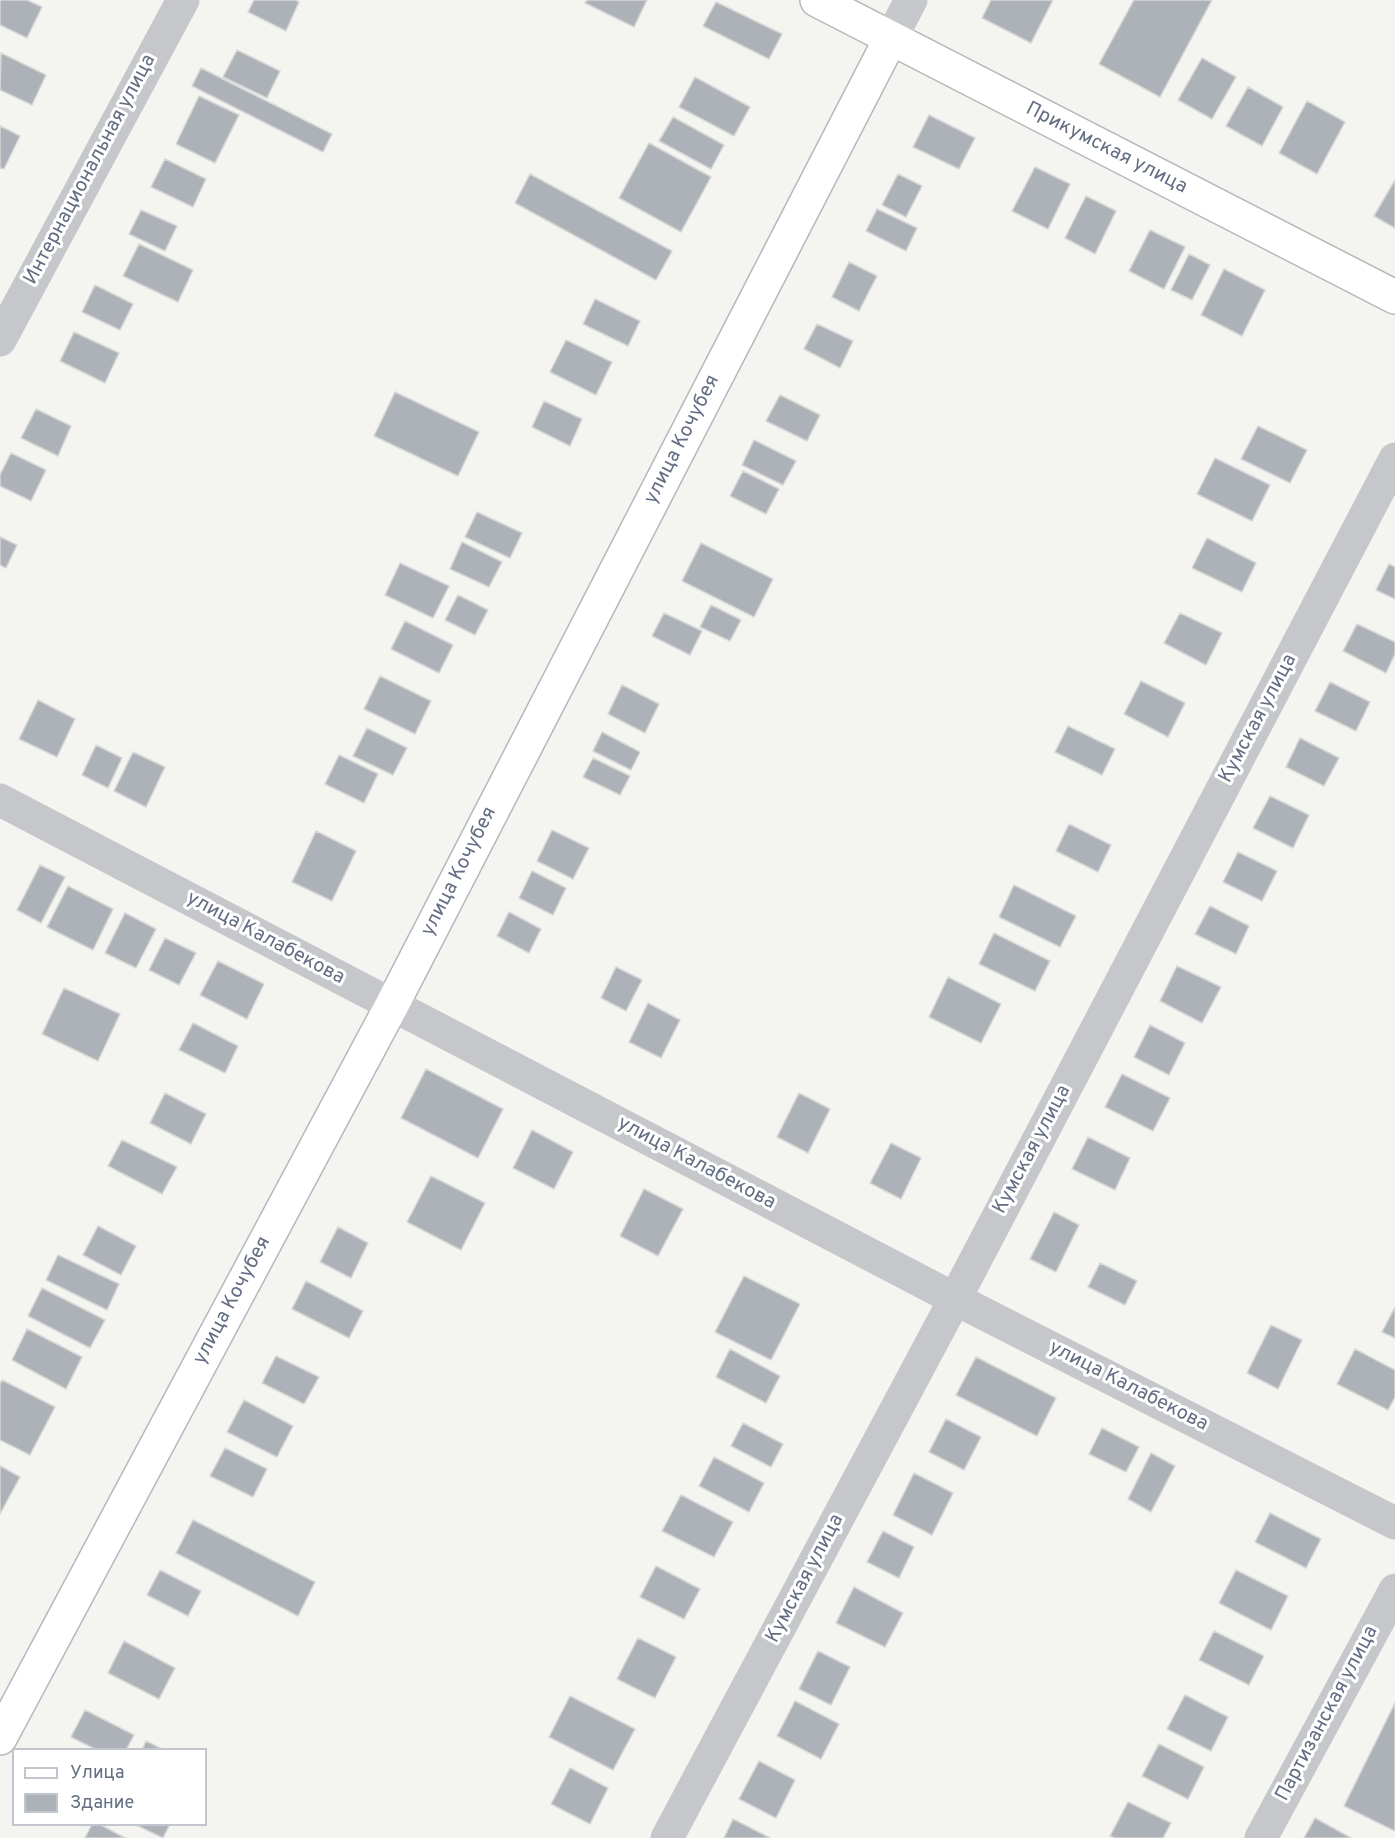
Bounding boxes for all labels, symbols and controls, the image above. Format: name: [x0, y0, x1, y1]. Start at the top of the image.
street label: Интернациональная улица: [20, 51, 162, 289]
street label: Прикумская улица: [1021, 98, 1191, 200]
street label: улица Кочубея: [640, 371, 726, 509]
street label: Кумская улица: [1215, 651, 1303, 787]
street label: улица Кочубея: [417, 803, 503, 941]
street label: улица Калабекова: [182, 887, 348, 991]
street label: Кумская улица: [989, 1082, 1077, 1218]
street label: улица Калабекова: [613, 1112, 779, 1216]
street label: улица Кочубея: [189, 1233, 277, 1369]
street label: улица Калабекова: [1044, 1336, 1212, 1438]
street label: Кумская улица: [762, 1511, 850, 1647]
street label: Партизанская улица: [1272, 1622, 1384, 1806]
legend: [12, 1748, 207, 1826]
text: Улица: [70, 1762, 124, 1785]
text: Здание: [70, 1792, 134, 1815]

